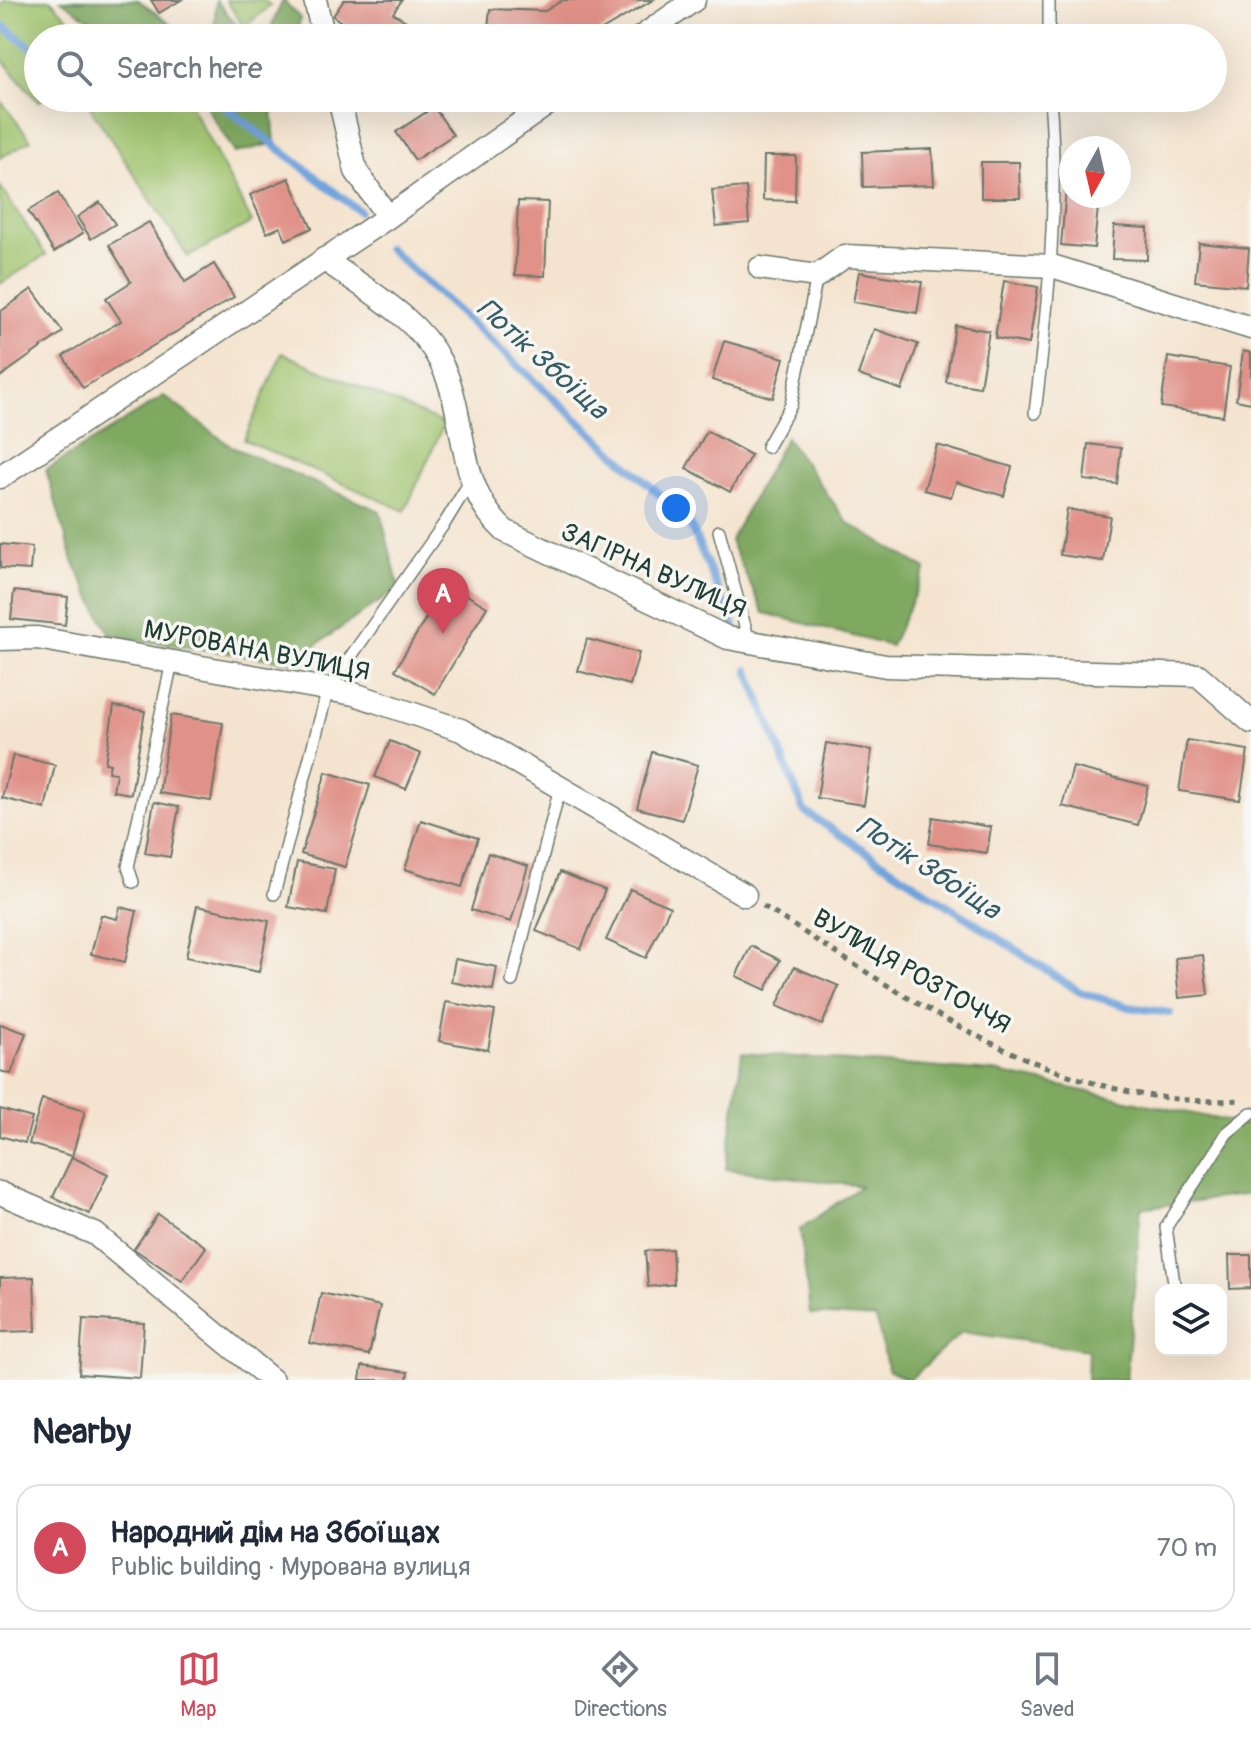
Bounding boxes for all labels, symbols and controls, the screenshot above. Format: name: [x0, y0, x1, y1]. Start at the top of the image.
search box: [24, 24, 1227, 112]
icon: search: [52, 46, 96, 90]
text: Search here: [116, 50, 263, 87]
north arrow: [1059, 136, 1131, 208]
water label: Потік Збоїща: [469, 291, 616, 428]
your location: [656, 488, 696, 528]
street label: ЗАГІРНА ВУЛИЦЯ: [556, 516, 751, 626]
pin: A: [417, 568, 469, 634]
street label: МУРОВАНА ВУЛИЦЯ: [141, 613, 372, 689]
water label: Потік Збоїща: [850, 809, 1008, 929]
street label: ВУЛИЦЯ РОЗТОЧЧЯ: [807, 902, 1016, 1041]
map controls: [1155, 1284, 1227, 1356]
button: layers: [1155, 1284, 1227, 1356]
text: Nearby: [32, 1411, 131, 1454]
text: Народний дім на Збоїщах: [110, 1514, 440, 1551]
text: A: [52, 1532, 68, 1564]
text: 70 m: [1157, 1532, 1217, 1564]
text: Public building · Мурована вулиця: [110, 1551, 470, 1583]
tab: Map: [177, 1647, 221, 1723]
tab: Directions: [574, 1647, 667, 1723]
tab: Saved: [1020, 1647, 1074, 1723]

